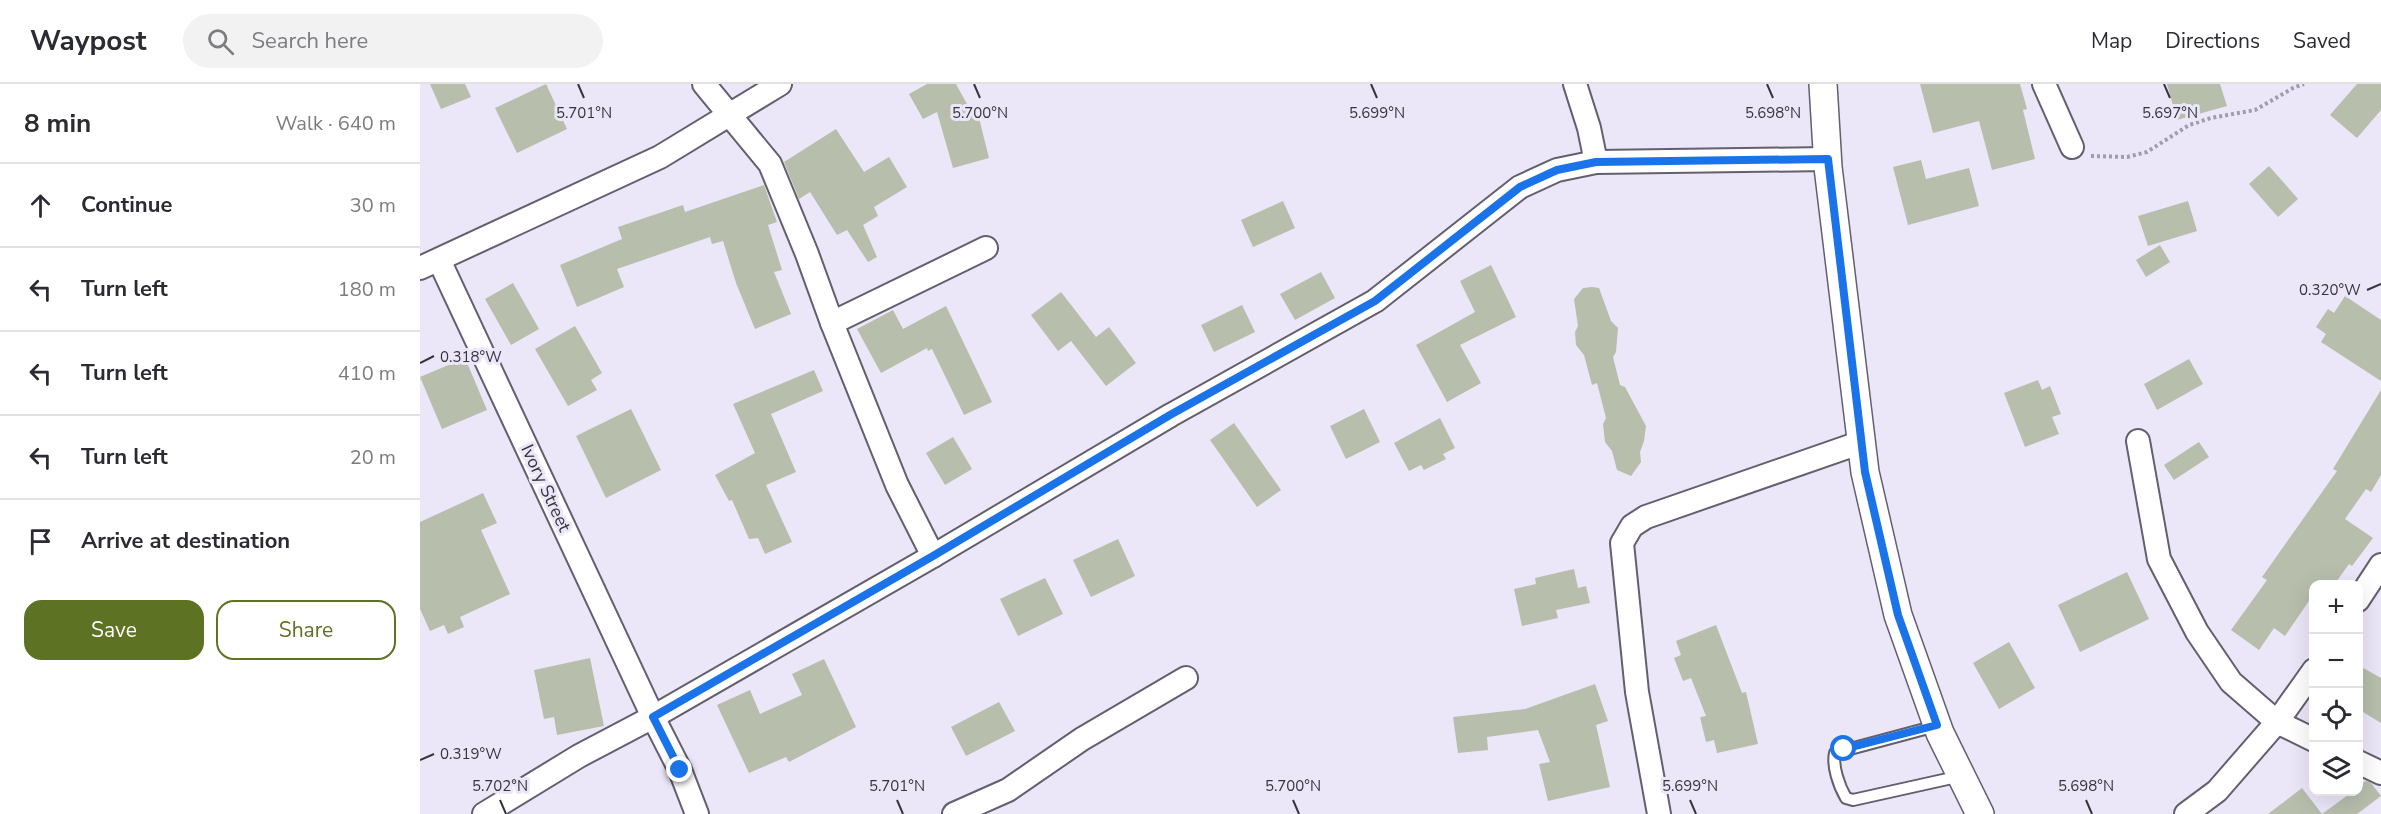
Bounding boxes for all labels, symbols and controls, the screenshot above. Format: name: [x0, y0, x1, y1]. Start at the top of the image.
search box: [183, 14, 603, 68]
text: Waypost: [30, 22, 147, 60]
icon: search: [204, 25, 237, 58]
text: Search here: [252, 26, 368, 56]
text: Map: [2091, 27, 2132, 55]
text: Directions: [2165, 27, 2260, 55]
text: Saved: [2293, 27, 2351, 55]
text: 5.701°N: [556, 103, 612, 123]
text: 5.700°N: [952, 103, 1008, 123]
text: 5.699°N: [1349, 103, 1405, 123]
text: 5.698°N: [1745, 103, 1801, 123]
text: 5.697°N: [2142, 103, 2198, 123]
text: 8 min: [24, 106, 91, 141]
text: Walk · 640 m: [276, 110, 396, 137]
icon: ahead: [24, 189, 57, 222]
text: Continue: [81, 190, 172, 220]
text: 30 m: [350, 192, 396, 219]
icon: left: [24, 273, 57, 306]
text: Turn left: [81, 274, 168, 304]
text: 180 m: [338, 276, 396, 303]
text: 0.320°W: [2299, 280, 2361, 300]
text: 0.318°W: [440, 347, 502, 367]
icon: left: [24, 357, 57, 390]
text: Turn left: [81, 358, 168, 388]
text: 410 m: [338, 360, 396, 387]
street label: Ivory Street: [515, 440, 577, 536]
icon: left: [24, 441, 57, 474]
text: Turn left: [81, 442, 168, 472]
text: 20 m: [350, 444, 396, 471]
icon: arrive: [24, 525, 57, 558]
text: Arrive at destination: [81, 526, 290, 556]
map controls: [2309, 580, 2363, 796]
button: +: [2309, 580, 2363, 634]
button: Save: [24, 600, 204, 660]
button: Share: [216, 600, 396, 660]
button: −: [2309, 634, 2363, 688]
button: locate: [2309, 688, 2363, 742]
route start: [1830, 735, 1856, 761]
button: layers: [2309, 742, 2363, 796]
text: 0.319°W: [440, 744, 502, 764]
route end: [666, 756, 692, 782]
text: 5.702°N: [472, 776, 528, 796]
text: 5.701°N: [869, 776, 925, 796]
text: 5.700°N: [1265, 776, 1321, 796]
text: 5.699°N: [1662, 776, 1718, 796]
text: 5.698°N: [2058, 776, 2114, 796]

